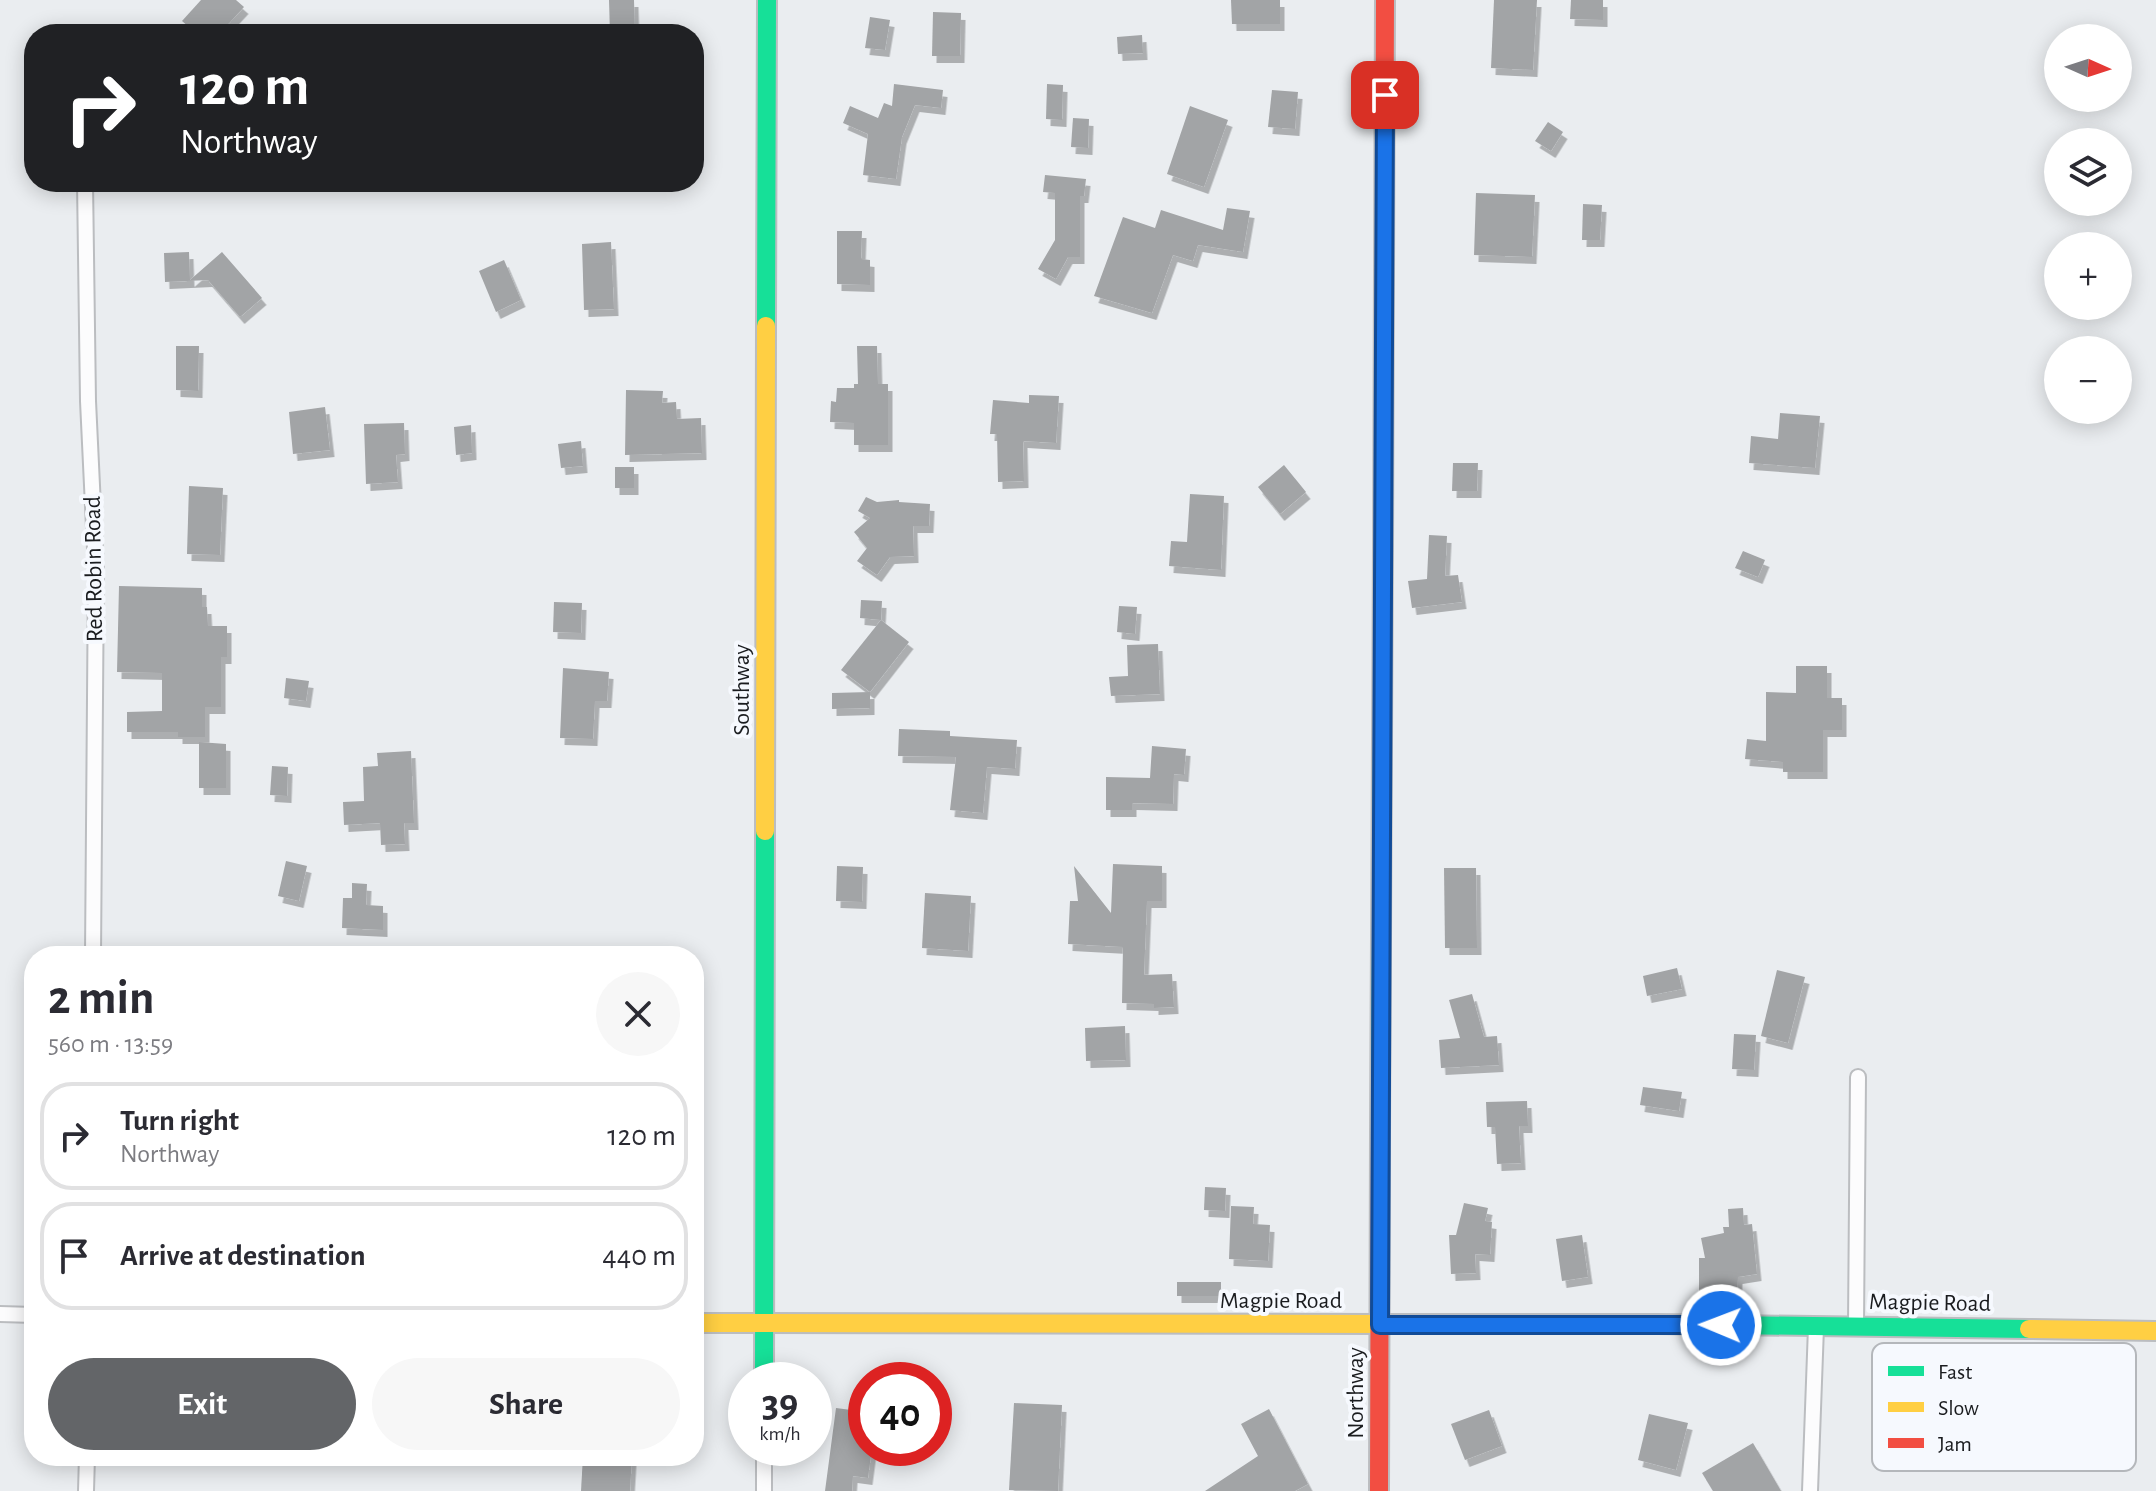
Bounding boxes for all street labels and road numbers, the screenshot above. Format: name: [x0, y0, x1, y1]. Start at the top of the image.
street label: Red Robin Road: [81, 496, 107, 642]
street label: Southway: [730, 644, 754, 736]
street label: Magpie Road: [1220, 1289, 1342, 1313]
street label: Magpie Road: [1869, 1290, 1991, 1316]
street label: Northway: [1344, 1347, 1368, 1439]

